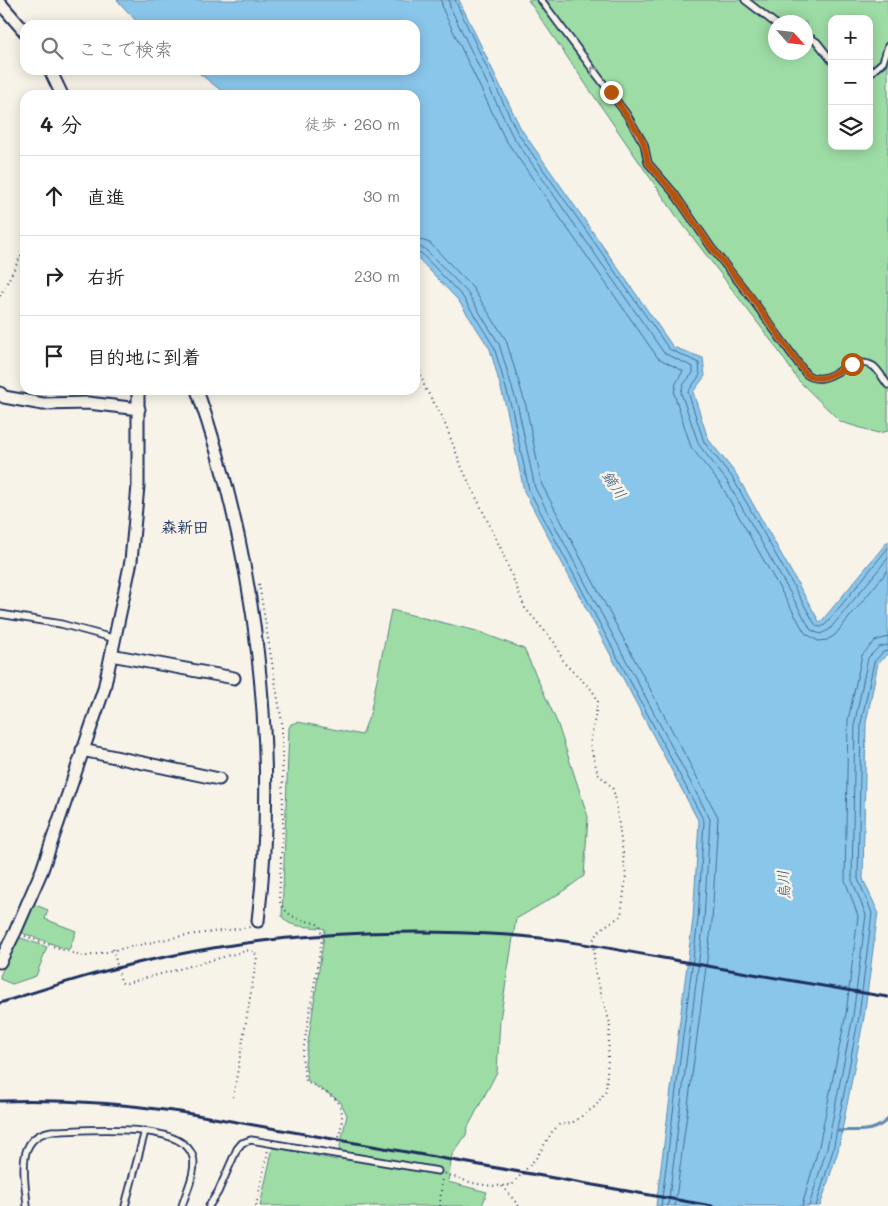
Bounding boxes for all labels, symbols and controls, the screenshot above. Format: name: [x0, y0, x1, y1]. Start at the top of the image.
north arrow: [768, 15, 813, 60]
map controls: [828, 15, 873, 150]
button: +: [828, 15, 873, 60]
search box: [20, 20, 420, 75]
icon: search: [38, 34, 66, 62]
text: ここで検索: [78, 36, 173, 61]
button: −: [828, 60, 873, 105]
one-way arrow: [592, 67, 600, 76]
route end: [600, 81, 623, 104]
button: layers: [828, 105, 873, 150]
text: 4 分: [40, 110, 82, 137]
text: 徒歩 · 260 m: [304, 113, 400, 134]
icon: ahead: [40, 182, 68, 210]
text: 直進: [87, 184, 125, 209]
text: 30 m: [363, 185, 400, 206]
icon: right: [40, 262, 68, 290]
text: 右折: [87, 264, 125, 289]
text: 230 m: [354, 265, 400, 286]
icon: arrive: [40, 342, 68, 370]
text: 目的地に到着: [87, 344, 201, 369]
route start: [841, 353, 864, 376]
water label: 鏑川: [598, 466, 632, 502]
district label: 森新田: [161, 516, 209, 537]
water label: 烏川: [772, 869, 794, 901]

